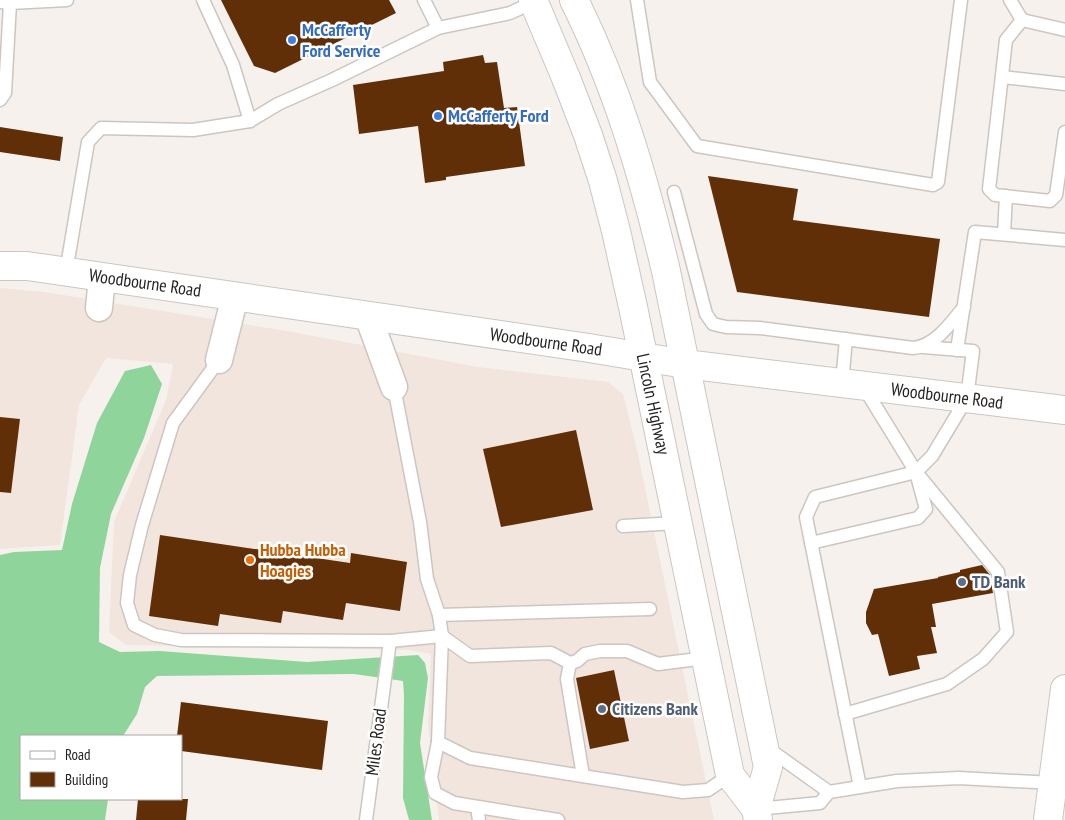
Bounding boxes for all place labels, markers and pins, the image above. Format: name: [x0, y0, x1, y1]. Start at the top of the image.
place label: McCafferty Ford Service: [302, 18, 381, 62]
marker: McCafferty Ford Service: [286, 34, 298, 46]
place label: McCafferty Ford: [448, 104, 549, 127]
marker: McCafferty Ford: [432, 110, 444, 122]
place label: Hubba Hubba Hoagies: [260, 538, 346, 582]
marker: Hubba Hubba Hoagies: [244, 554, 256, 566]
place label: TD Bank: [972, 570, 1026, 593]
marker: TD Bank: [956, 576, 968, 588]
place label: Citizens Bank: [612, 697, 698, 720]
marker: Citizens Bank: [596, 703, 608, 715]

